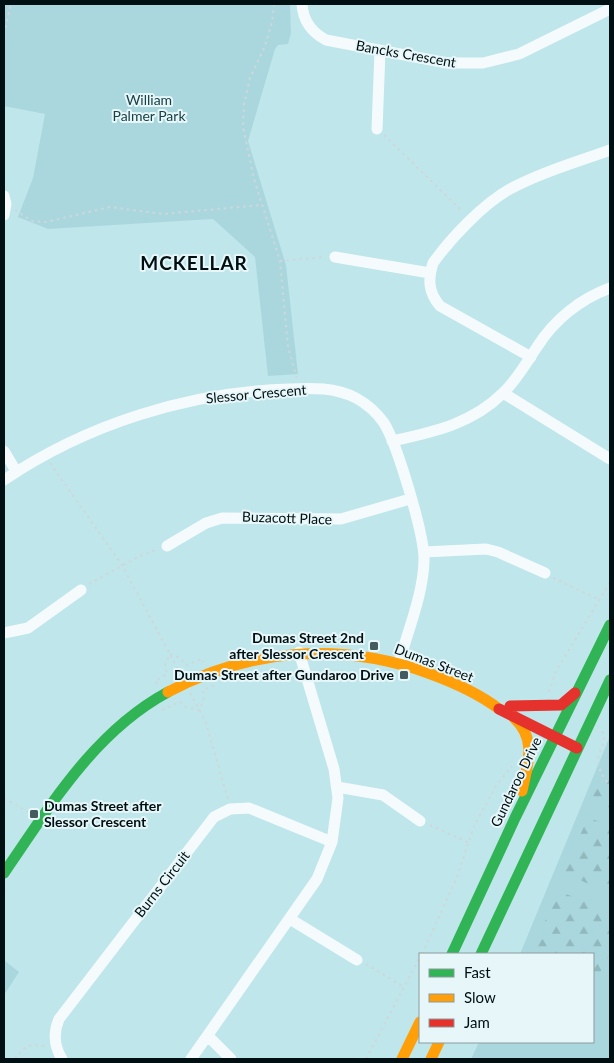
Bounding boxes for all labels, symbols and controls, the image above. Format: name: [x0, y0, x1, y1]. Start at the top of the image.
street label: Bancks Crescent: [355, 36, 458, 71]
park label: William Palmer Park: [112, 91, 186, 124]
district label: MCKELLAR: [140, 251, 248, 274]
street label: Slessor Crescent: [205, 381, 307, 406]
street label: Buzacott Place: [242, 507, 332, 528]
place label: Dumas Street 2nd after Slessor Crescent: [229, 629, 365, 662]
marker: Dumas Street 2nd after Slessor Crescent: [368, 640, 380, 652]
street label: Dumas Street: [392, 640, 476, 685]
place label: Dumas Street after Gundaroo Drive: [174, 666, 395, 683]
marker: Dumas Street after Gundaroo Drive: [398, 669, 410, 681]
street label: Gundaroo Drive: [486, 734, 545, 830]
place label: Dumas Street after Slessor Crescent: [44, 797, 162, 830]
marker: Dumas Street after Slessor Crescent: [28, 808, 40, 820]
street label: Burns Circuit: [130, 847, 193, 920]
legend: [419, 953, 594, 1043]
text: Fast: [464, 963, 491, 981]
text: Slow: [464, 988, 496, 1006]
text: Jam: [464, 1013, 490, 1031]

